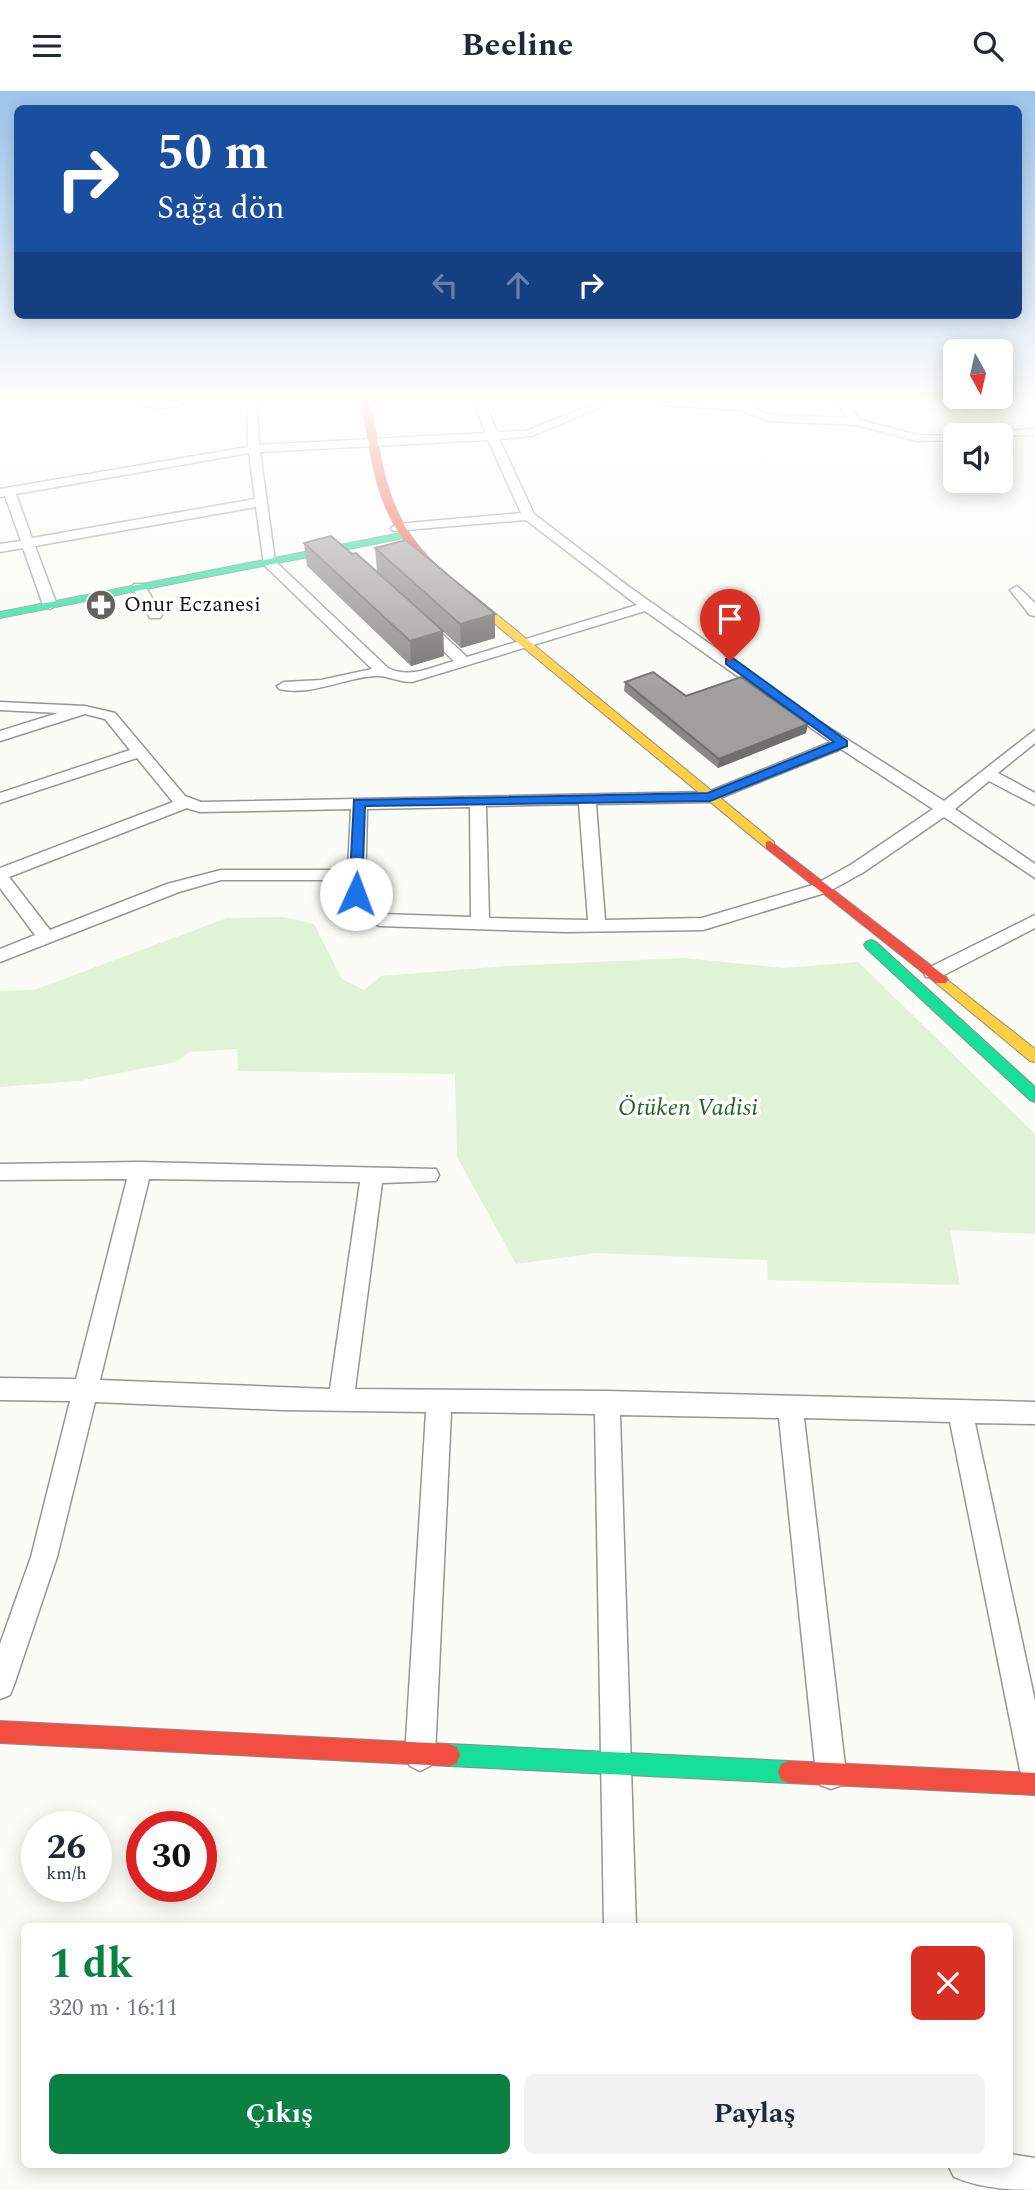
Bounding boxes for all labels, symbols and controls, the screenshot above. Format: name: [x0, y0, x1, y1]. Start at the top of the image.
text: Beeline: [462, 21, 573, 70]
icon: menu: [28, 27, 66, 65]
icon: search: [969, 27, 1007, 65]
text: 50 m: [157, 116, 268, 191]
icon: right: [42, 133, 133, 224]
text: Sağa dön: [157, 184, 285, 233]
icon: left: [426, 266, 464, 304]
icon: ahead: [499, 266, 537, 304]
icon: right: [572, 266, 610, 304]
north arrow: [943, 339, 1013, 409]
map controls: [943, 339, 1013, 493]
button: sound: [943, 423, 1013, 493]
pharmacy icon: Onur Eczanesi: [84, 588, 118, 622]
place label: Onur Eczanesi: [124, 589, 261, 621]
pin: [700, 589, 760, 661]
icon: arrive: [711, 600, 749, 638]
position arrow: [319, 857, 393, 931]
park label: Ötüken Vadisi: [618, 1090, 758, 1126]
speed limit sign: 30: [126, 1811, 217, 1902]
text: 26: [47, 1821, 86, 1874]
text: km/h: [46, 1860, 87, 1887]
text: 1 dk: [49, 1933, 133, 1996]
button: close: [911, 1946, 985, 2020]
text: 320 m · 16:11: [49, 1991, 178, 2026]
button: Çıkış: [49, 2074, 510, 2154]
button: Paylaş: [524, 2074, 985, 2154]

